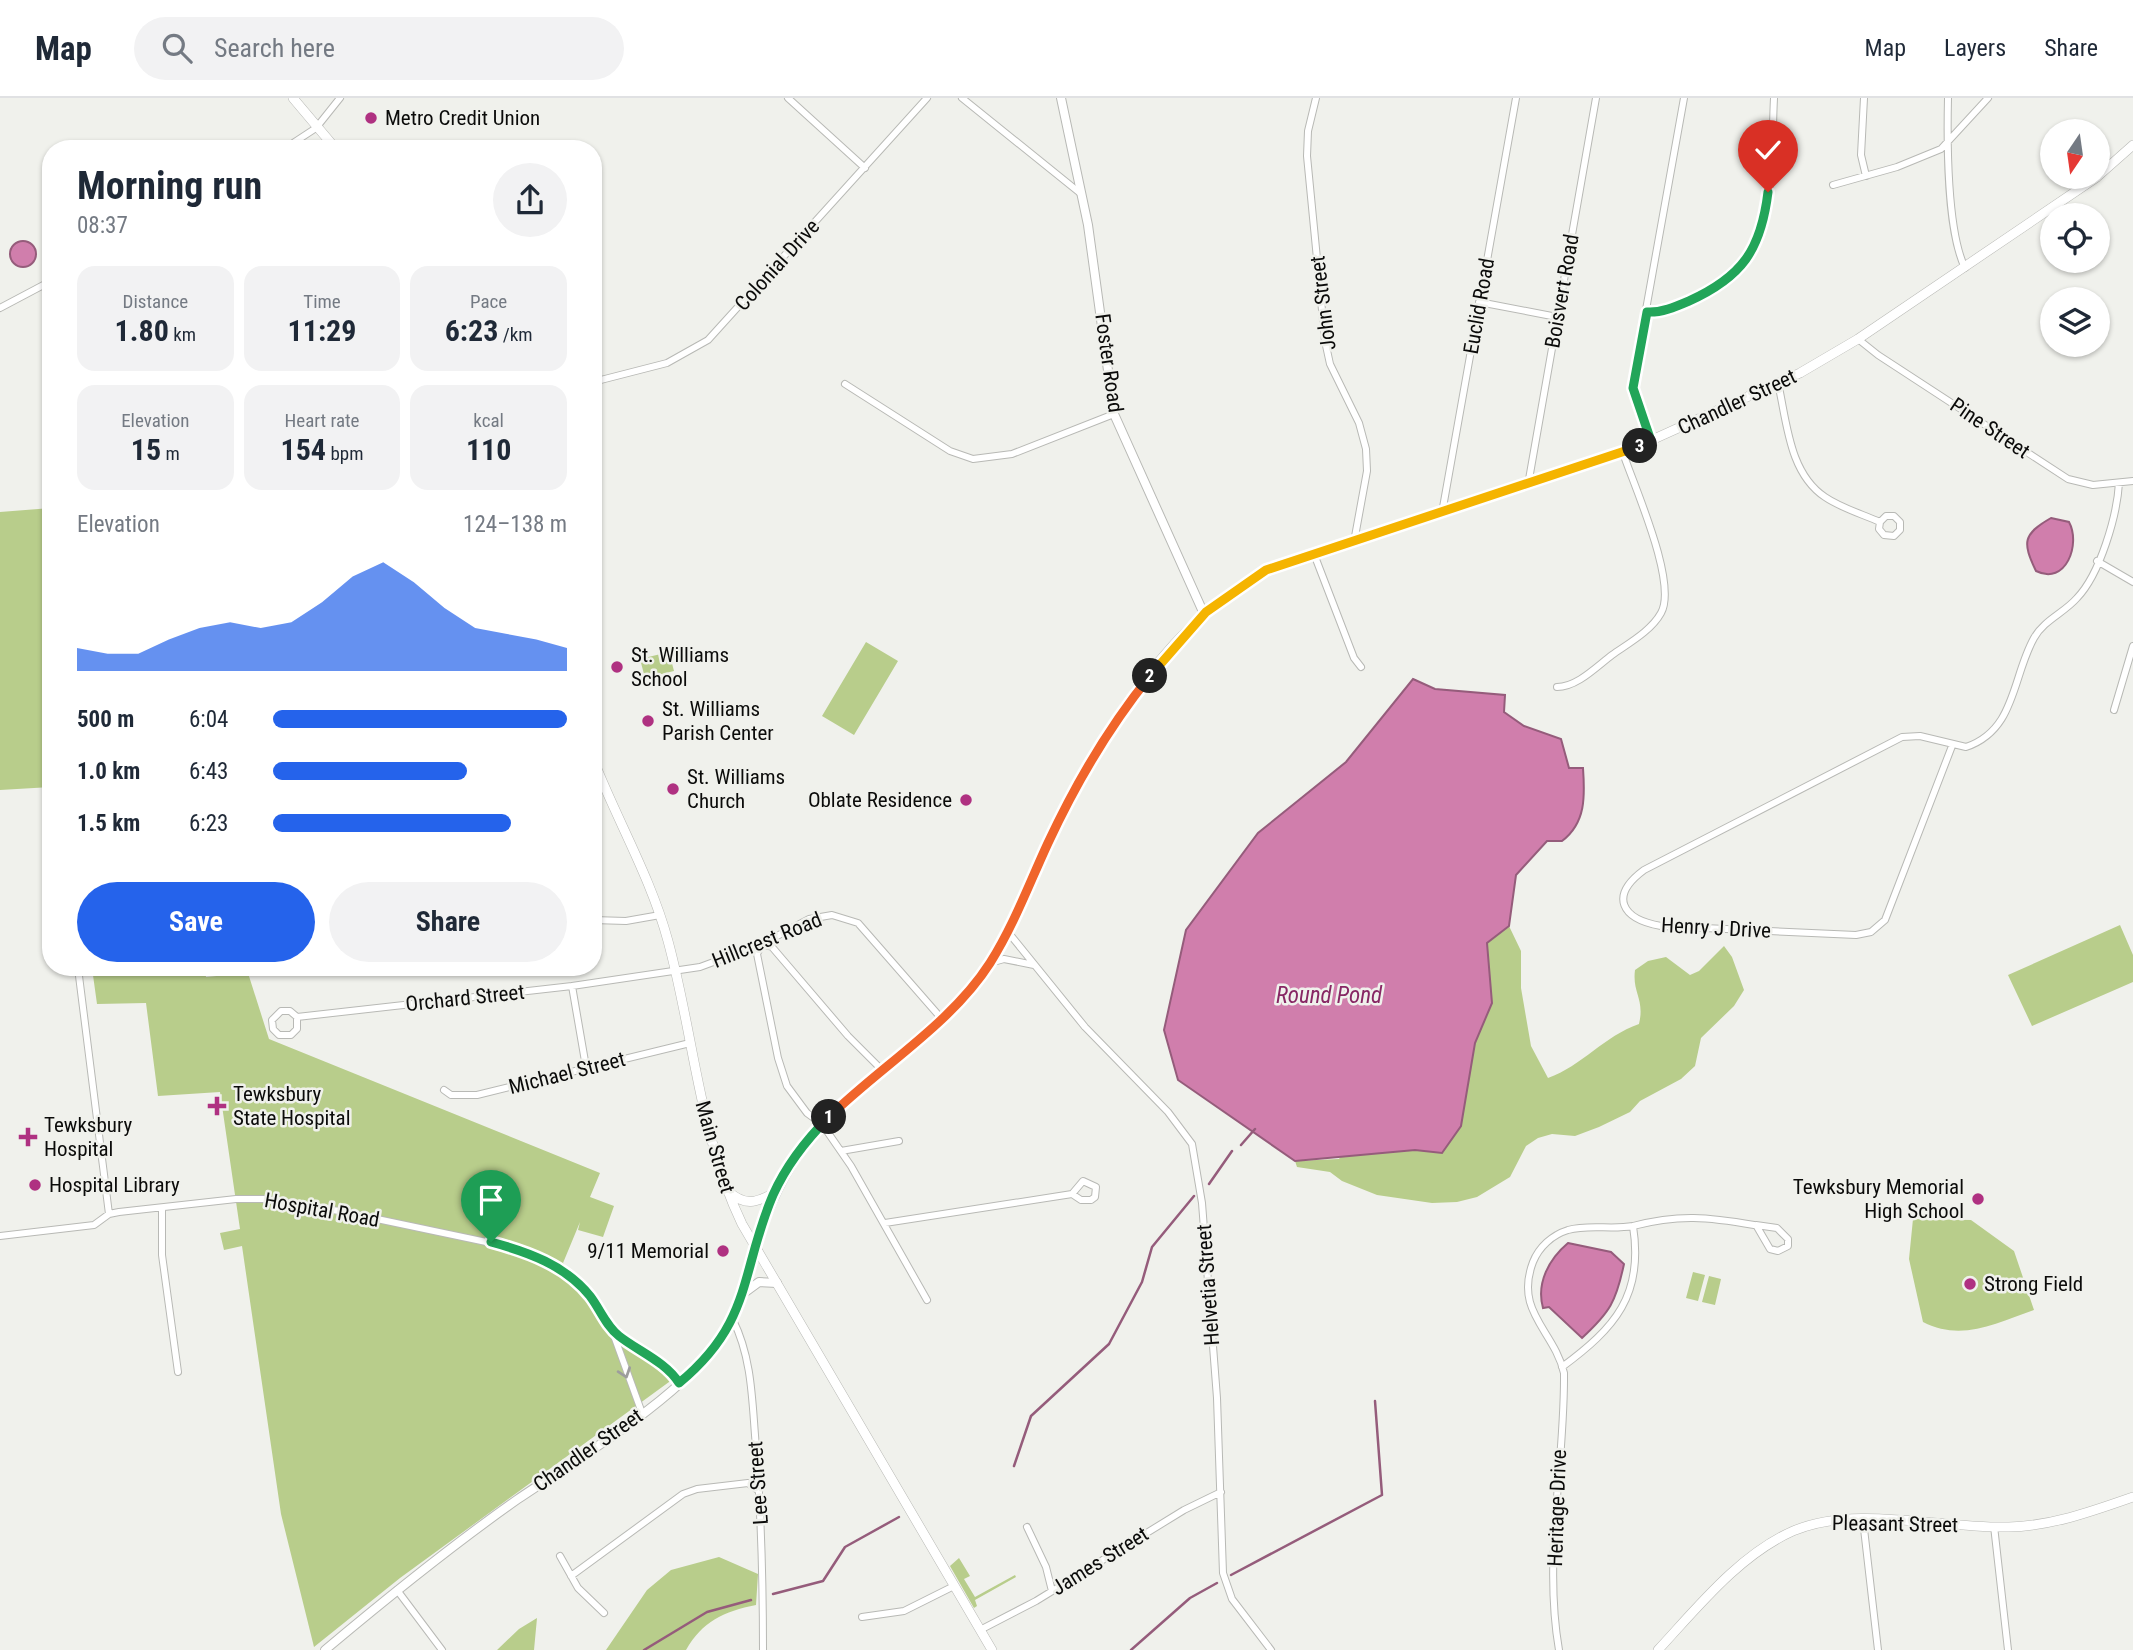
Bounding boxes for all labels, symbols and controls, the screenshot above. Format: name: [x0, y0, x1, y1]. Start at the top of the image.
search box: [134, 17, 624, 80]
text: Map: [35, 29, 92, 68]
icon: search: [158, 29, 196, 67]
text: Search here: [214, 33, 335, 63]
text: Map: [1865, 34, 1906, 62]
text: Layers: [1944, 34, 2006, 62]
text: Share: [2044, 34, 2098, 62]
place label: Metro Credit Union: [385, 106, 540, 130]
marker: Metro Credit Union: [363, 110, 379, 126]
north arrow: [2040, 119, 2110, 189]
map controls: [2040, 119, 2110, 357]
pin: [1738, 120, 1798, 192]
icon: check: [1749, 131, 1787, 169]
button: share: [493, 163, 567, 237]
text: Morning run: [77, 164, 262, 208]
button: locate: [2040, 203, 2110, 273]
text: 08:37: [77, 212, 128, 239]
street label: Colonial Drive: [730, 214, 824, 316]
street label: Boisvert Road: [1540, 232, 1584, 350]
street label: John Street: [1305, 254, 1341, 352]
street label: Euclid Road: [1459, 256, 1499, 356]
button: layers: [2040, 287, 2110, 357]
text: Distance: [123, 290, 188, 313]
text: Time: [303, 290, 341, 313]
text: Pace: [470, 290, 507, 313]
street label: Foster Road: [1090, 312, 1128, 414]
text: 1.80: [115, 313, 169, 348]
text: 11:29: [288, 313, 356, 348]
text: 6:23: [445, 313, 498, 348]
text: km: [169, 323, 196, 346]
text: /km: [498, 323, 533, 346]
street label: Chandler Street: [1674, 364, 1800, 440]
street label: Pine Street: [1946, 393, 2034, 463]
text: Elevation: [121, 409, 190, 432]
text: Heart rate: [284, 409, 360, 432]
text: kcal: [473, 409, 504, 432]
pin: 3: [1622, 428, 1658, 464]
text: 15: [131, 432, 161, 467]
text: 154: [281, 432, 326, 467]
text: 110: [466, 432, 511, 467]
text: 3: [1635, 434, 1644, 457]
text: m: [161, 442, 180, 465]
text: bpm: [326, 442, 363, 465]
text: Elevation: [77, 511, 160, 538]
text: 124–138 m: [463, 511, 567, 538]
place label: St. Williams School: [631, 643, 729, 691]
pin: 2: [1132, 658, 1168, 694]
marker: St. Williams School: [609, 659, 625, 675]
text: 2: [1145, 664, 1154, 687]
place label: St. Williams Parish Center: [662, 697, 774, 745]
text: 500 m: [77, 706, 134, 733]
text: 6:04: [189, 706, 228, 733]
marker: St. Williams Parish Center: [640, 713, 656, 729]
text: 1.0 km: [77, 758, 140, 785]
text: 6:43: [189, 758, 228, 785]
place label: St. Williams Church: [687, 765, 785, 813]
marker: St. Williams Church: [665, 781, 681, 797]
place label: Oblate Residence: [808, 788, 952, 812]
marker: Oblate Residence: [958, 792, 974, 808]
text: 1.5 km: [77, 810, 140, 837]
text: 6:23: [189, 810, 228, 837]
button: Save: [77, 882, 315, 962]
button: Share: [329, 882, 567, 962]
street label: Hillcrest Road: [709, 907, 825, 973]
street label: Henry J Drive: [1660, 913, 1772, 943]
street label: Orchard Street: [404, 980, 526, 1016]
water label: Round Pond: [1276, 982, 1383, 1009]
street label: Michael Street: [506, 1047, 628, 1099]
place label: Tewksbury State Hospital: [233, 1082, 350, 1130]
marker: Tewksbury State Hospital: [207, 1096, 227, 1116]
street label: Main Street: [690, 1098, 740, 1196]
pin: 1: [812, 1100, 846, 1134]
text: 1: [824, 1105, 833, 1128]
place label: Tewksbury Hospital: [44, 1113, 133, 1161]
marker: Tewksbury Hospital: [18, 1127, 38, 1147]
pin: [461, 1170, 521, 1242]
place label: Hospital Library: [49, 1173, 180, 1197]
place label: Tewksbury Memorial High School: [1793, 1175, 1964, 1223]
marker: Hospital Library: [27, 1177, 43, 1193]
icon: arrive: [472, 1181, 510, 1219]
street label: Hospital Road: [263, 1188, 381, 1232]
marker: Tewksbury Memorial High School: [1970, 1191, 1986, 1207]
street label: Helvetia Street: [1192, 1224, 1224, 1346]
place label: 9/11 Memorial: [587, 1239, 709, 1263]
marker: 9/11 Memorial: [715, 1243, 731, 1259]
place label: Strong Field: [1984, 1272, 2083, 1296]
marker: Strong Field: [1962, 1276, 1978, 1292]
one-way arrow: [617, 1366, 631, 1378]
street label: Chandler Street: [529, 1404, 647, 1496]
street label: Lee Street: [743, 1440, 773, 1526]
street label: Heritage Drive: [1543, 1449, 1571, 1567]
street label: Pleasant Street: [1832, 1511, 1958, 1537]
street label: James Street: [1047, 1522, 1153, 1600]

